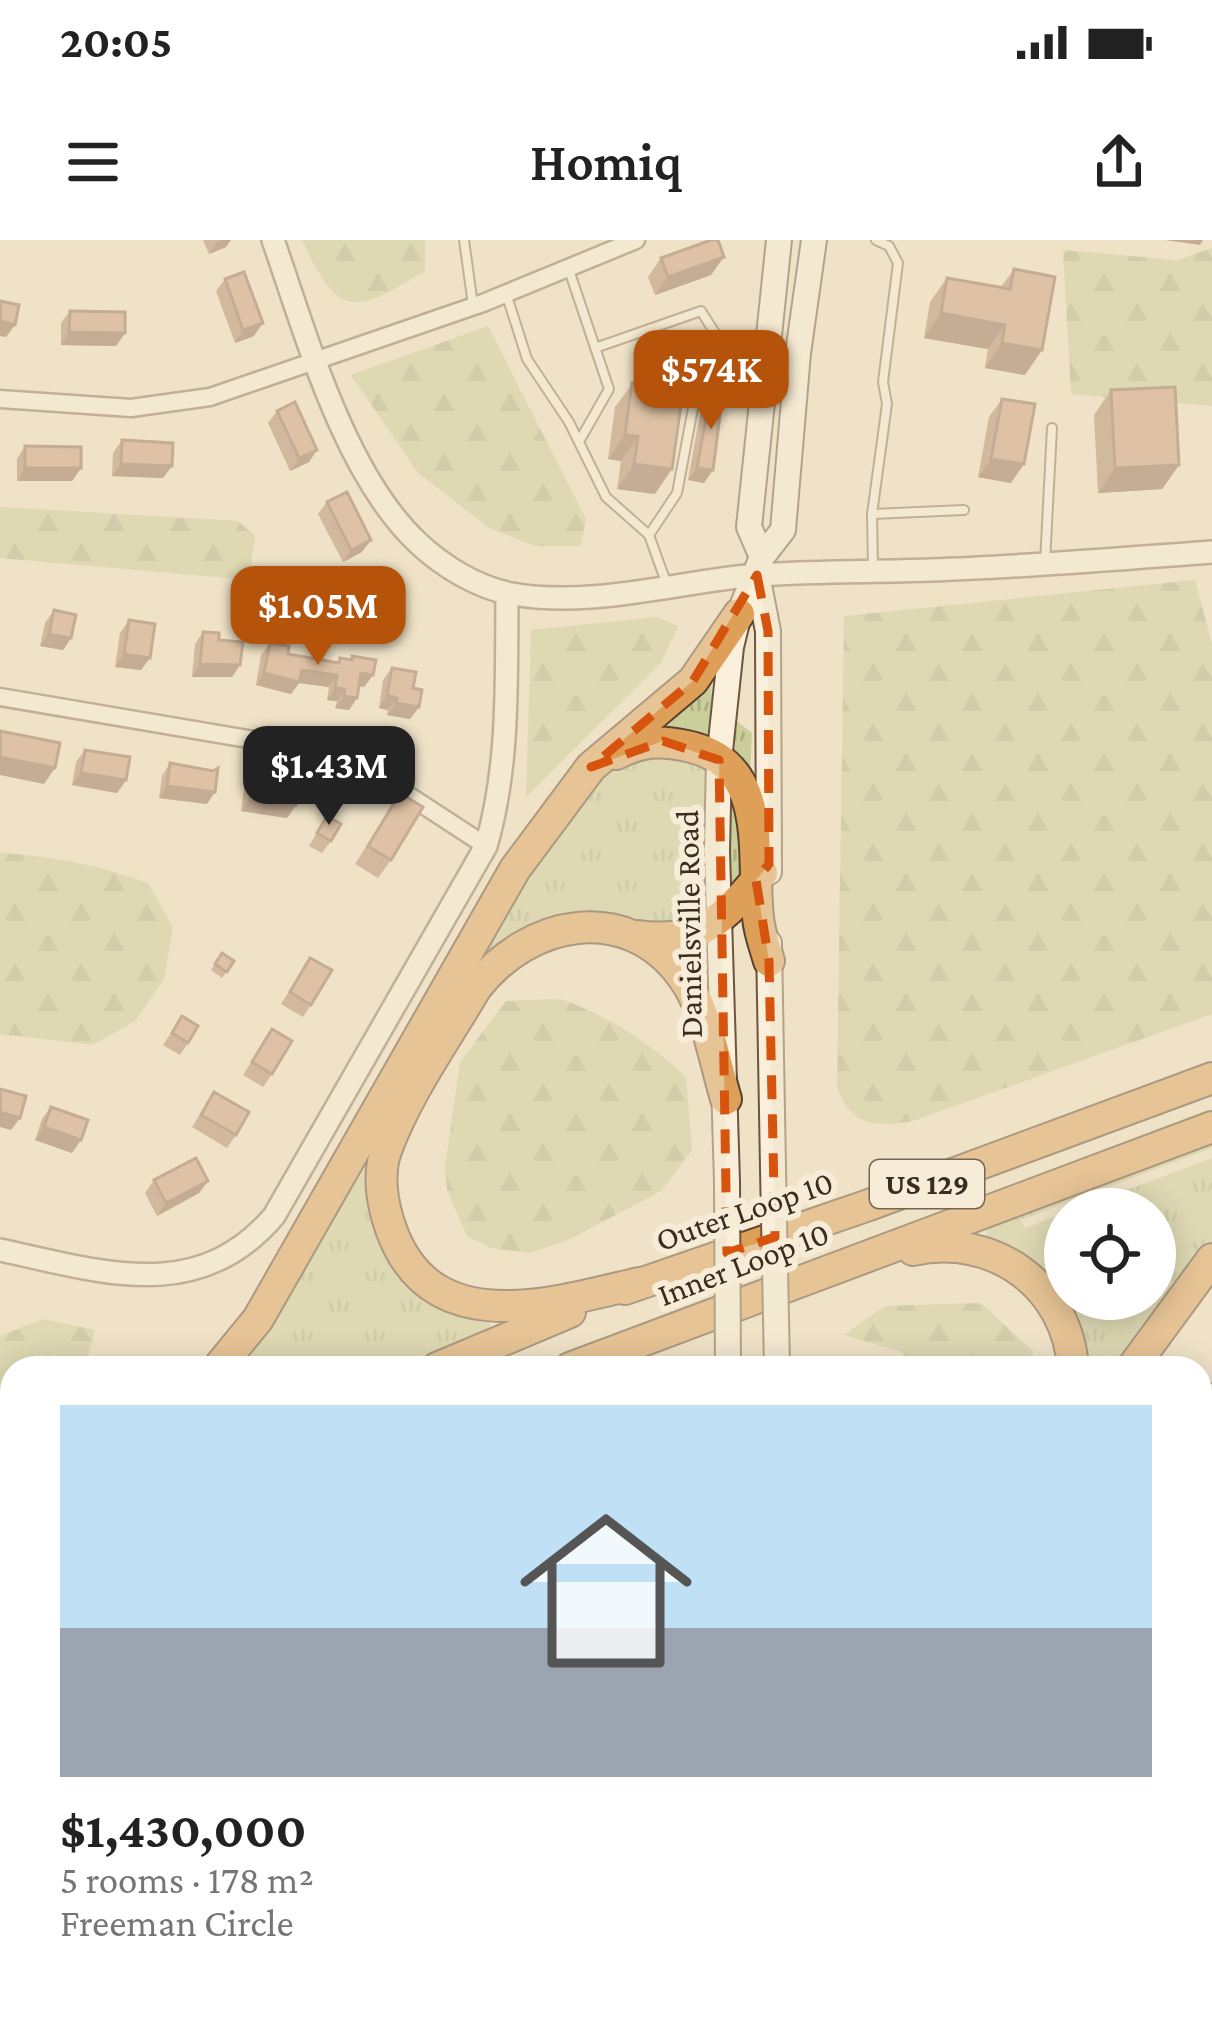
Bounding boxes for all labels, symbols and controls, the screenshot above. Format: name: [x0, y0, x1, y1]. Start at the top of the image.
text: 20:05: [60, 17, 172, 67]
icon: menu: [60, 129, 126, 195]
icon: share: [1086, 129, 1152, 195]
text: Homiq: [530, 132, 682, 192]
pin: $574K: [627, 330, 795, 432]
text: $574K: [661, 347, 761, 390]
pin: $1.05M: [220, 566, 416, 668]
text: $1.05M: [258, 583, 378, 626]
pin: $1.43M: [231, 726, 427, 828]
text: $1.43M: [270, 743, 388, 786]
street label: Danielsville Road: [668, 809, 709, 1039]
road number: US 129: [870, 1160, 984, 1208]
street label: Outer Loop 10: [651, 1163, 838, 1258]
map controls: [1044, 1188, 1176, 1320]
button: locate: [1044, 1188, 1176, 1320]
street label: Inner Loop 10: [652, 1214, 834, 1313]
icon: home: [498, 1483, 714, 1699]
text: $1,430,000: [60, 1801, 306, 1858]
text: 5 rooms · 178 m²: [60, 1858, 314, 1901]
text: Freeman Circle: [60, 1901, 294, 1944]

